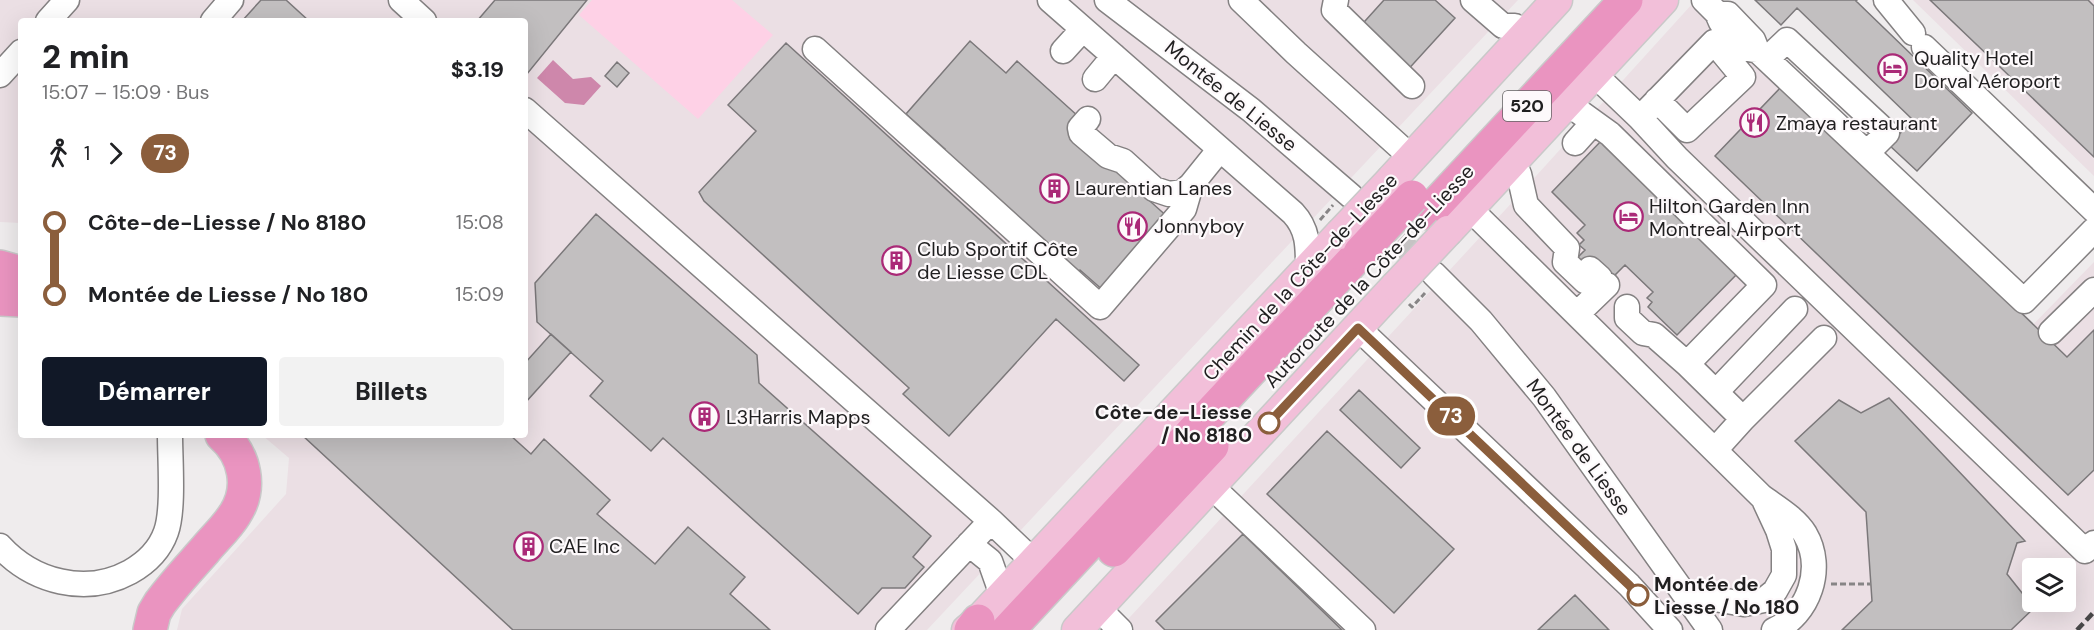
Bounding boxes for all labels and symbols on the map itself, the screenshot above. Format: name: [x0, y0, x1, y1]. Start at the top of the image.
street label: Montée de Liesse: [1159, 35, 1303, 157]
place label: Quality Hotel Dorval Aéroport: [1914, 45, 2060, 94]
hotel icon: Quality Hotel Dorval Aéroport: [1877, 53, 1909, 85]
road number: 520: [1503, 91, 1551, 121]
restaurant icon: Zmaya restaurant: [1739, 107, 1771, 139]
place label: Zmaya restaurant: [1776, 110, 1938, 136]
street label: Autoroute de la Côte-de-Liesse: [1258, 159, 1480, 393]
street label: Chemin de la Côte-de-Liesse: [1197, 168, 1403, 386]
building icon: Laurentian Lanes: [1038, 172, 1070, 204]
place label: Laurentian Lanes: [1075, 175, 1232, 201]
place label: Hilton Garden Inn Montreal Airport: [1649, 193, 1810, 242]
hotel icon: Hilton Garden Inn Montreal Airport: [1612, 201, 1644, 233]
restaurant icon: Jonnyboy: [1117, 210, 1149, 242]
place label: Jonnyboy: [1154, 213, 1244, 239]
place label: Club Sportif Côte de Liesse CDL: [917, 236, 1078, 285]
building icon: Club Sportif Côte de Liesse CDL: [880, 244, 912, 276]
street label: Montée de Liesse: [1521, 373, 1637, 521]
line badge: 73: [1424, 396, 1478, 436]
place label: Côte-de-Liesse / No 8180: [1095, 399, 1252, 448]
building icon: L3Harris Mapps: [689, 401, 721, 433]
place label: L3Harris Mapps: [726, 404, 871, 430]
marker: Côte-de-Liesse / No 8180: [1258, 412, 1280, 434]
building icon: CAE Inc: [512, 530, 544, 562]
place label: CAE Inc: [549, 533, 621, 559]
place label: Montée de Liesse / No 180: [1654, 571, 1799, 620]
marker: Montée de Liesse / No 180: [1627, 584, 1649, 606]

